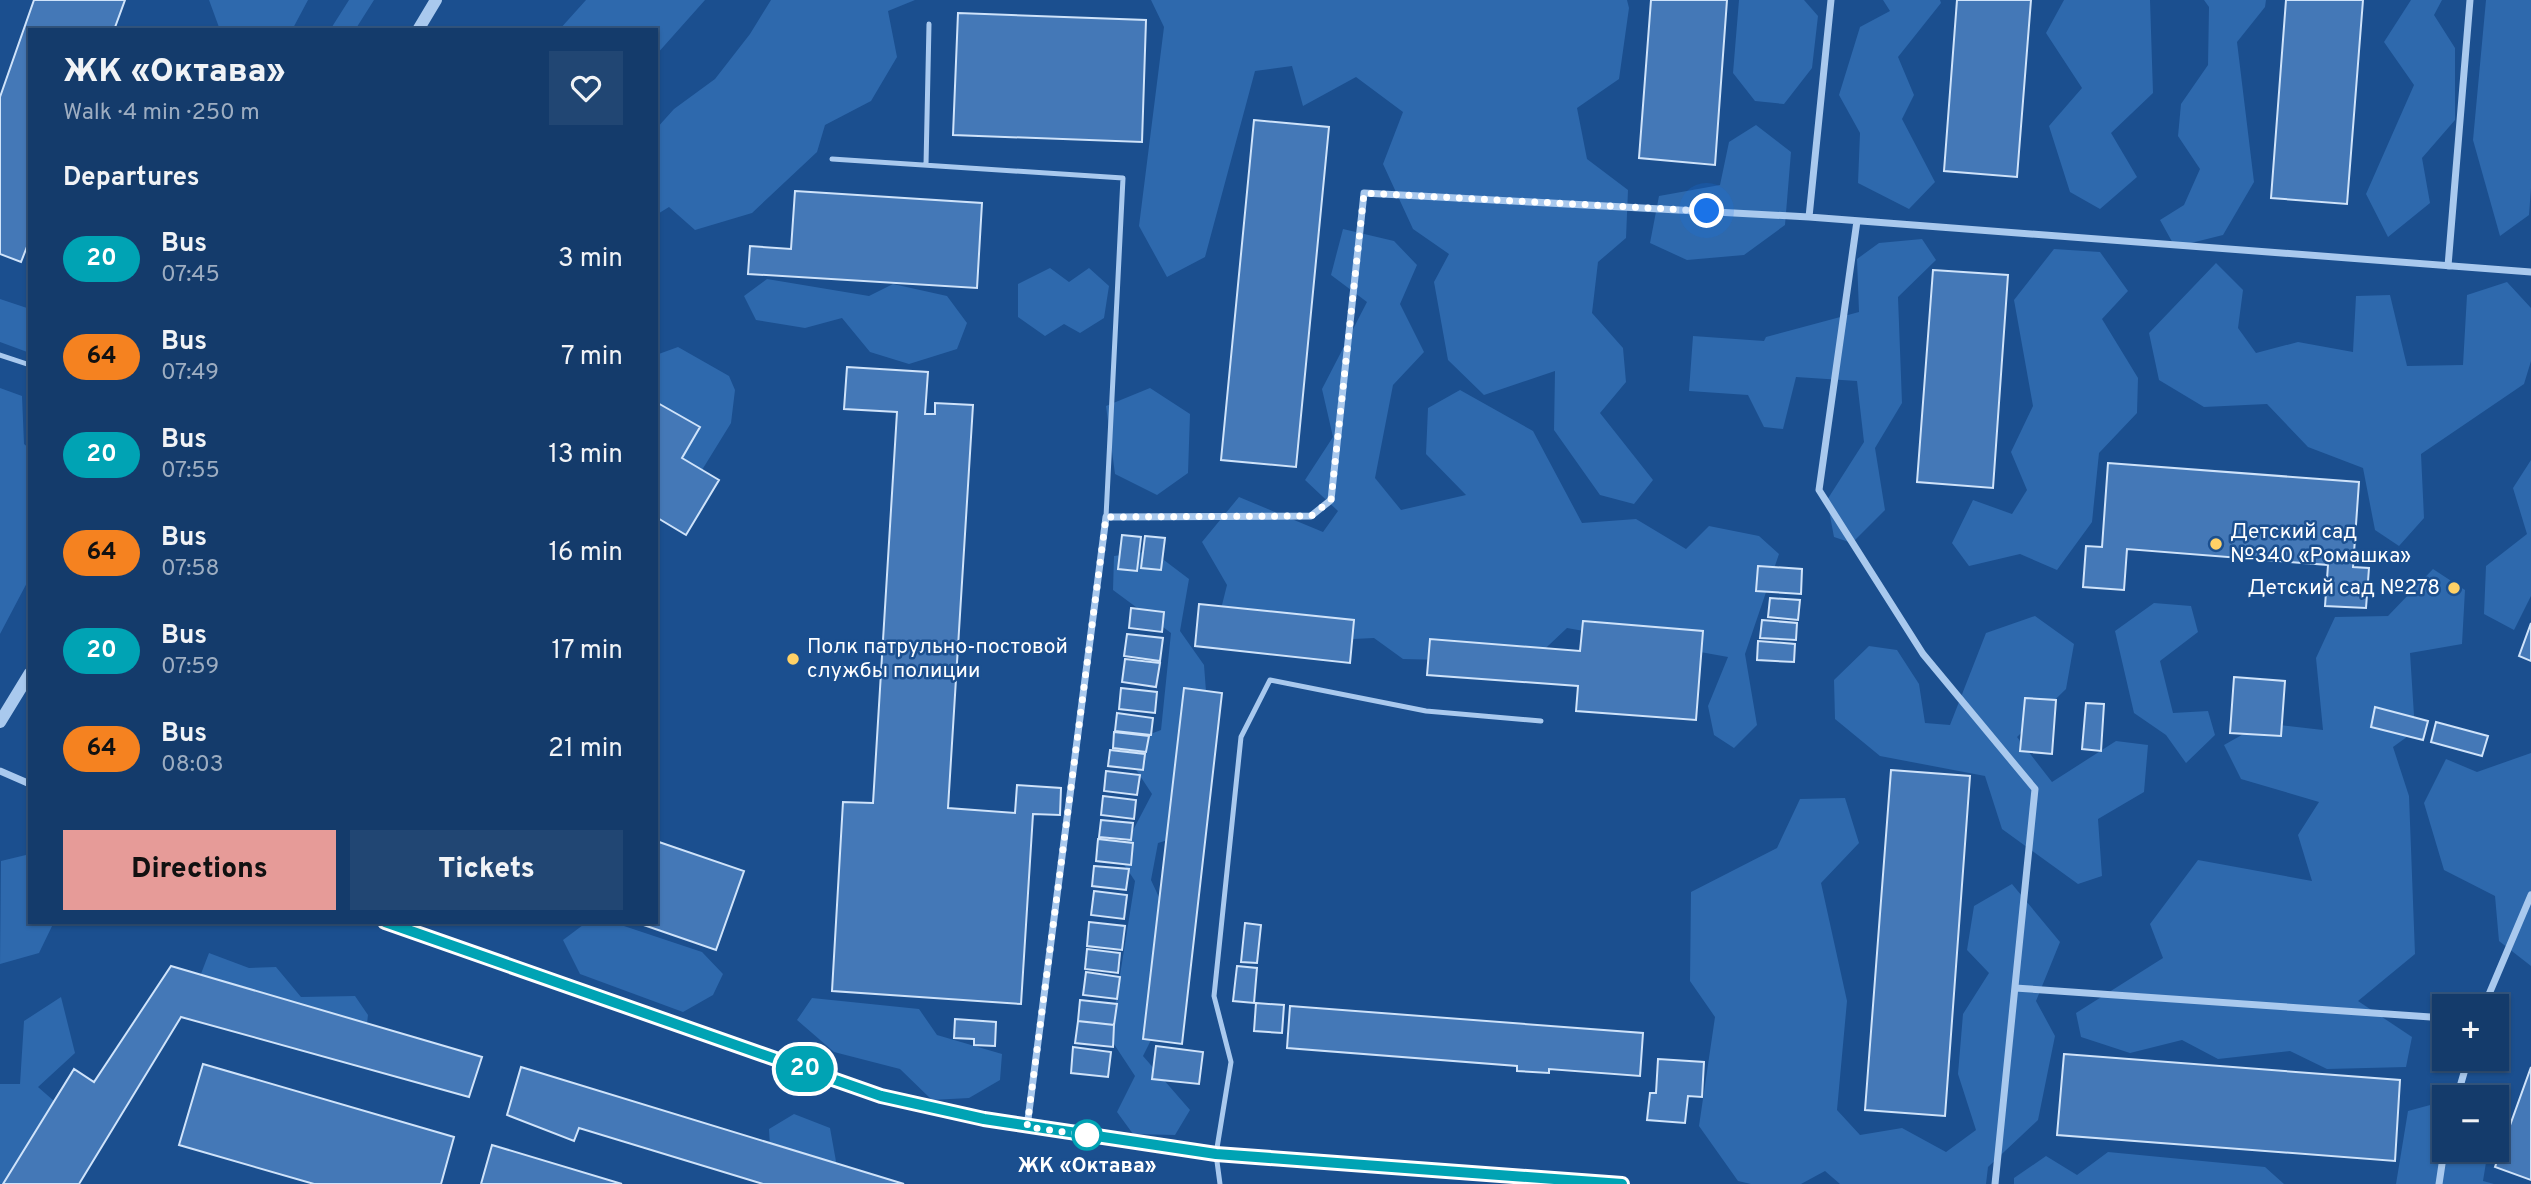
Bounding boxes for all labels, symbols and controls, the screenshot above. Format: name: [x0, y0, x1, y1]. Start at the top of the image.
button: heart: [549, 51, 623, 125]
text: ЖК «Октава»: [63, 52, 286, 94]
text: Walk · 4 min · 250 m: [63, 99, 260, 128]
text: Departures: [63, 162, 200, 195]
your location: [1689, 193, 1724, 228]
text: Bus: [161, 228, 207, 261]
text: 3 min: [558, 243, 623, 276]
text: 20: [86, 244, 117, 274]
text: 07:45: [161, 261, 220, 290]
text: Bus: [161, 326, 207, 359]
text: 7 min: [561, 341, 623, 374]
text: 64: [86, 342, 117, 372]
text: 07:49: [161, 359, 219, 388]
text: Bus: [161, 424, 207, 457]
text: 13 min: [548, 439, 623, 472]
text: 20: [86, 440, 117, 470]
text: 07:55: [161, 457, 220, 486]
place label: Детский сад №340 «Ромашка»: [2230, 519, 2411, 570]
text: Bus: [161, 522, 207, 555]
marker: Детский сад №340 «Ромашка»: [2208, 536, 2224, 552]
text: 16 min: [548, 537, 623, 570]
text: 64: [86, 538, 117, 568]
text: 07:58: [161, 555, 220, 584]
place label: Детский сад №278: [2248, 575, 2440, 602]
marker: Детский сад №278: [2446, 580, 2462, 596]
text: Bus: [161, 620, 207, 653]
place label: Полк патрульно-постовой службы полиции: [807, 634, 1068, 685]
text: 17 min: [551, 635, 623, 668]
text: 20: [86, 636, 117, 666]
marker: Полк патрульно-постовой службы полиции: [785, 651, 801, 667]
text: 07:59: [161, 653, 219, 682]
text: Bus: [161, 718, 207, 751]
text: 21 min: [548, 733, 623, 766]
text: 64: [86, 734, 117, 764]
text: 08:03: [161, 751, 224, 780]
button: Directions: [63, 830, 336, 910]
button: Tickets: [350, 830, 623, 910]
map controls: [2432, 994, 2509, 1162]
button: +: [2432, 994, 2509, 1071]
line badge: 20: [774, 1046, 836, 1092]
text: 20: [790, 1054, 820, 1084]
button: −: [2432, 1085, 2509, 1162]
marker: ЖК «Октава»: [1072, 1120, 1102, 1150]
place label: ЖК «Октава»: [1017, 1153, 1157, 1180]

